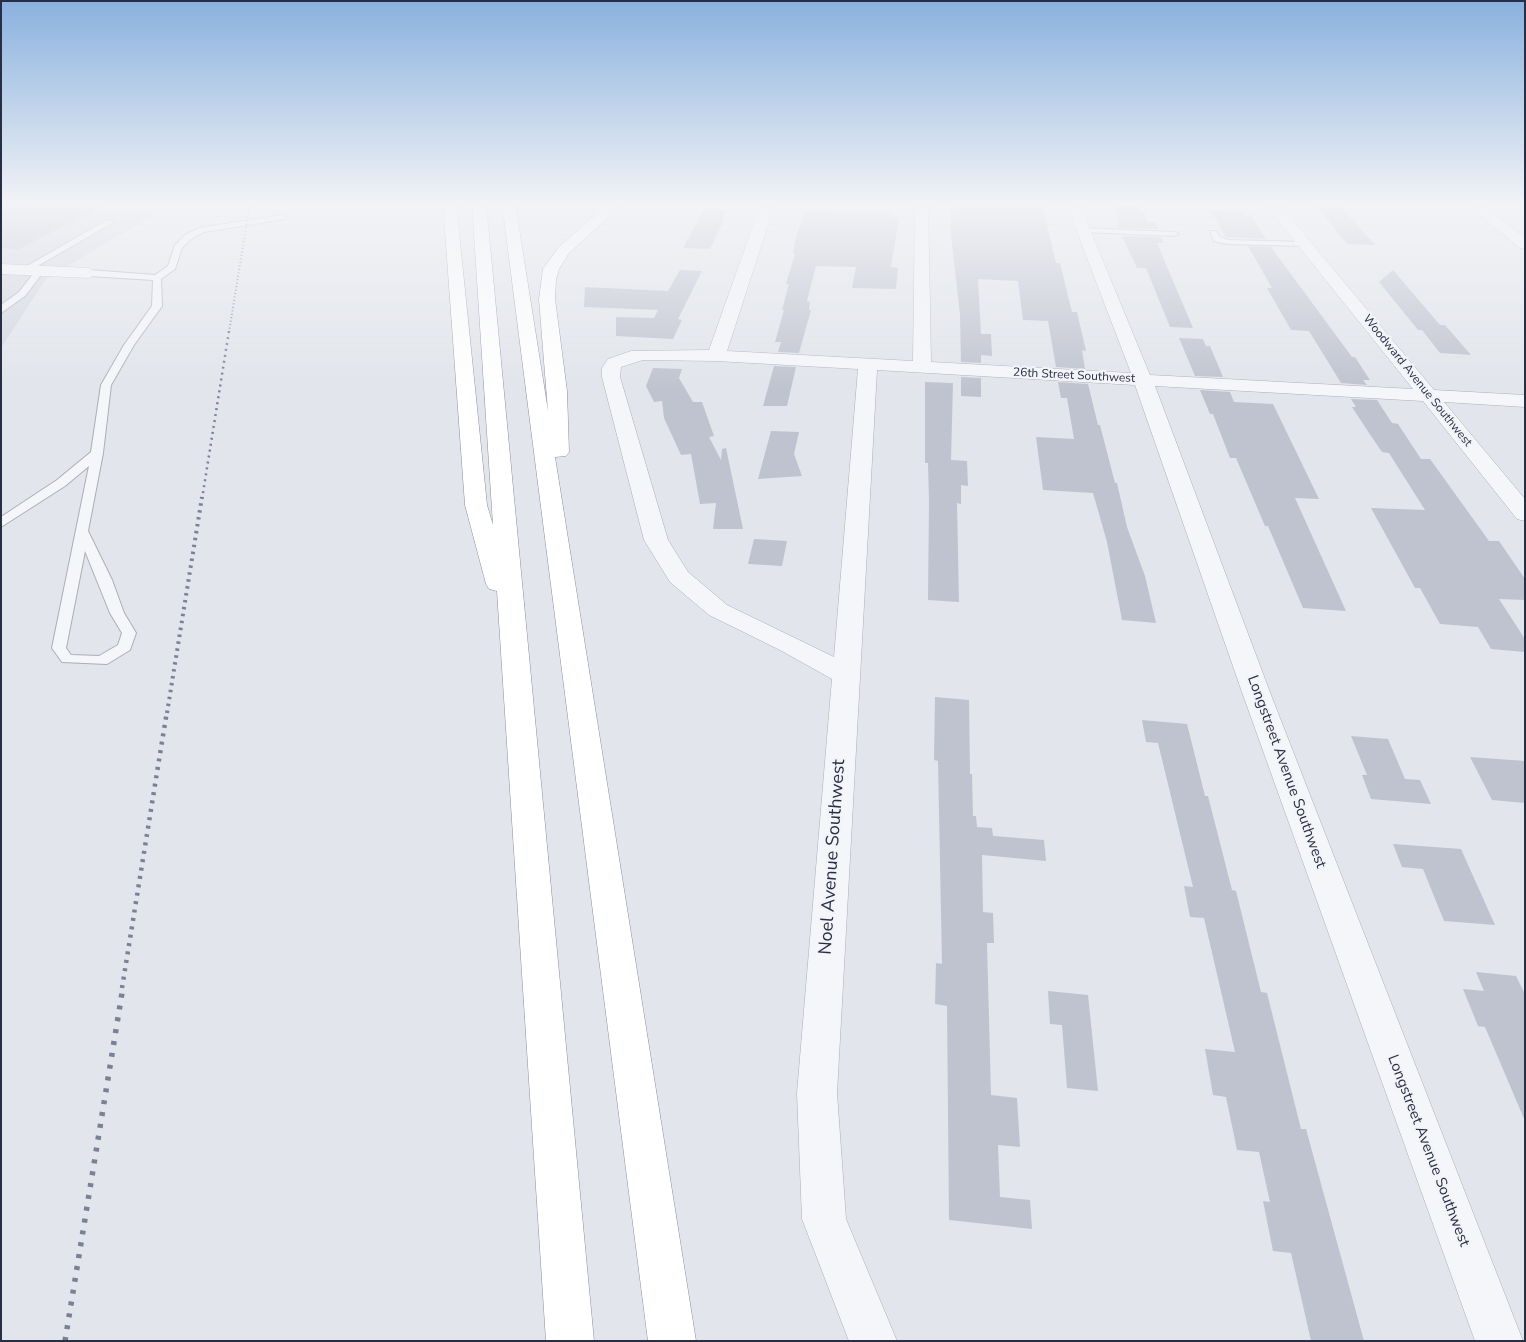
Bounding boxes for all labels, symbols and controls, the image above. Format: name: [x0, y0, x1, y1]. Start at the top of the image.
street label: Woodward Avenue Southwest: [1359, 312, 1475, 450]
street label: 26th Street Southwest: [1013, 366, 1135, 386]
street label: Longstreet Avenue Southwest: [1243, 673, 1329, 871]
street label: Noel Avenue Southwest: [815, 759, 851, 955]
street label: Longstreet Avenue Southwest: [1383, 1053, 1473, 1249]

